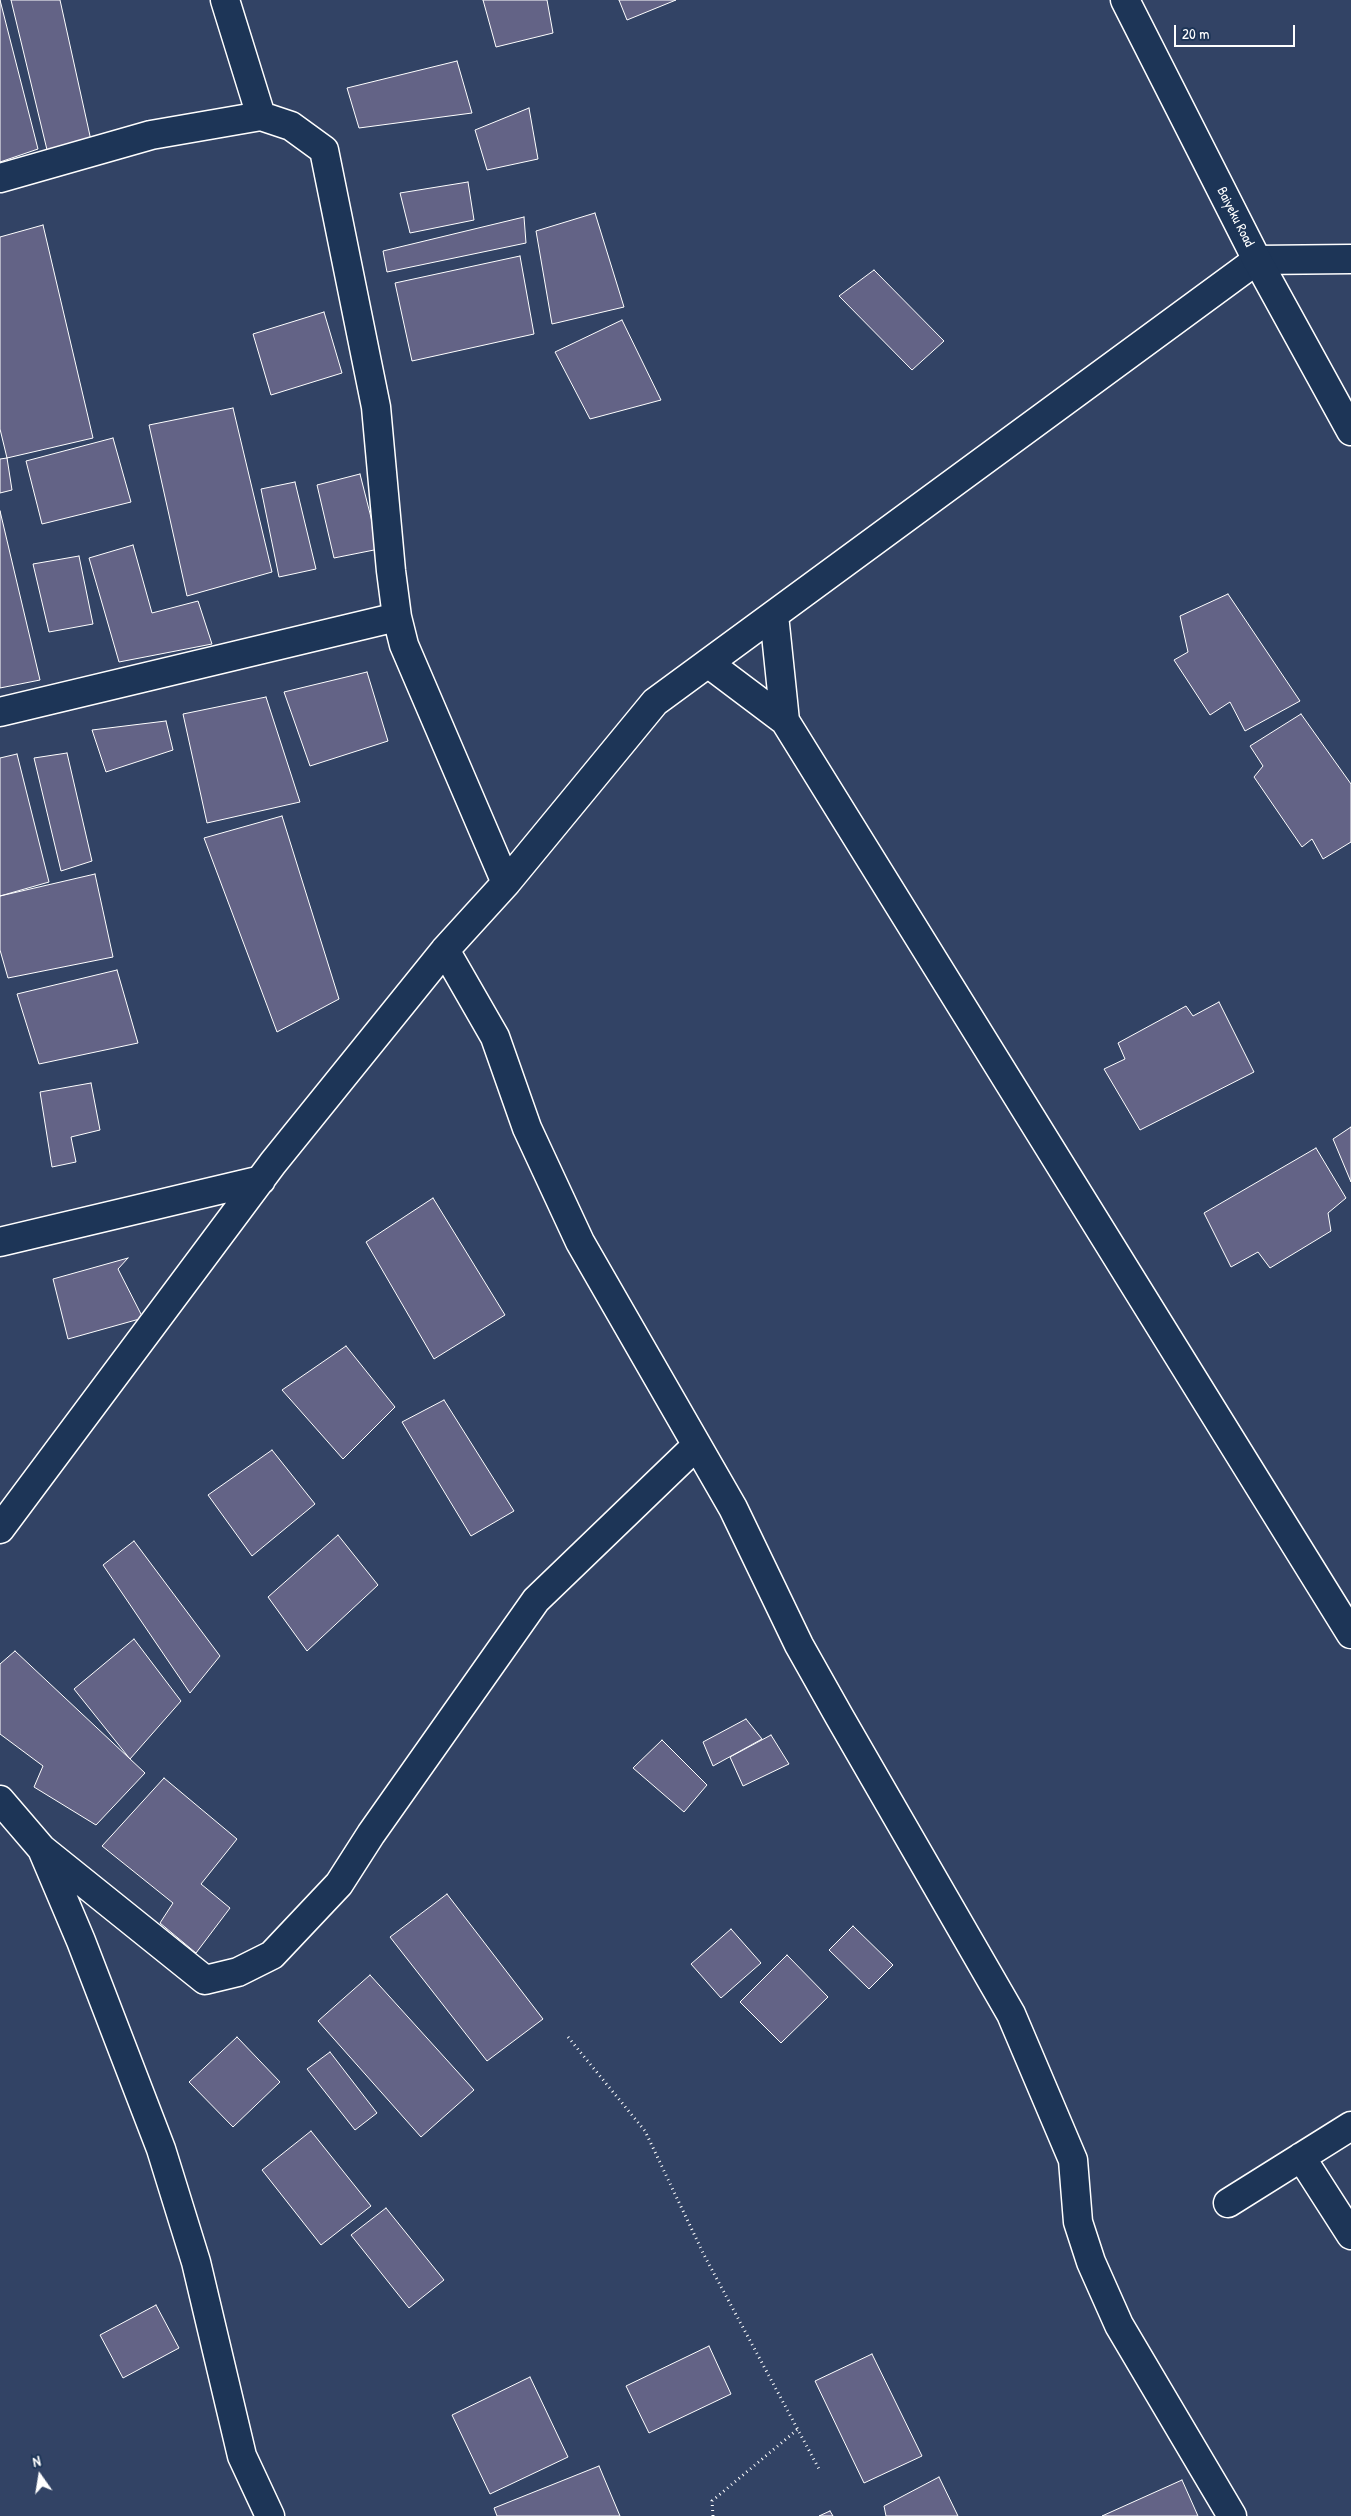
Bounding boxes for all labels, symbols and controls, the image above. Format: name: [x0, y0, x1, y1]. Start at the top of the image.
scale bar: [1176, 15, 1297, 47]
text: 20 m: [1182, 23, 1209, 44]
street label: Baiyeku Road: [1213, 184, 1257, 250]
north arrow: [15, 2451, 65, 2501]
text: N: [31, 2451, 42, 2471]

